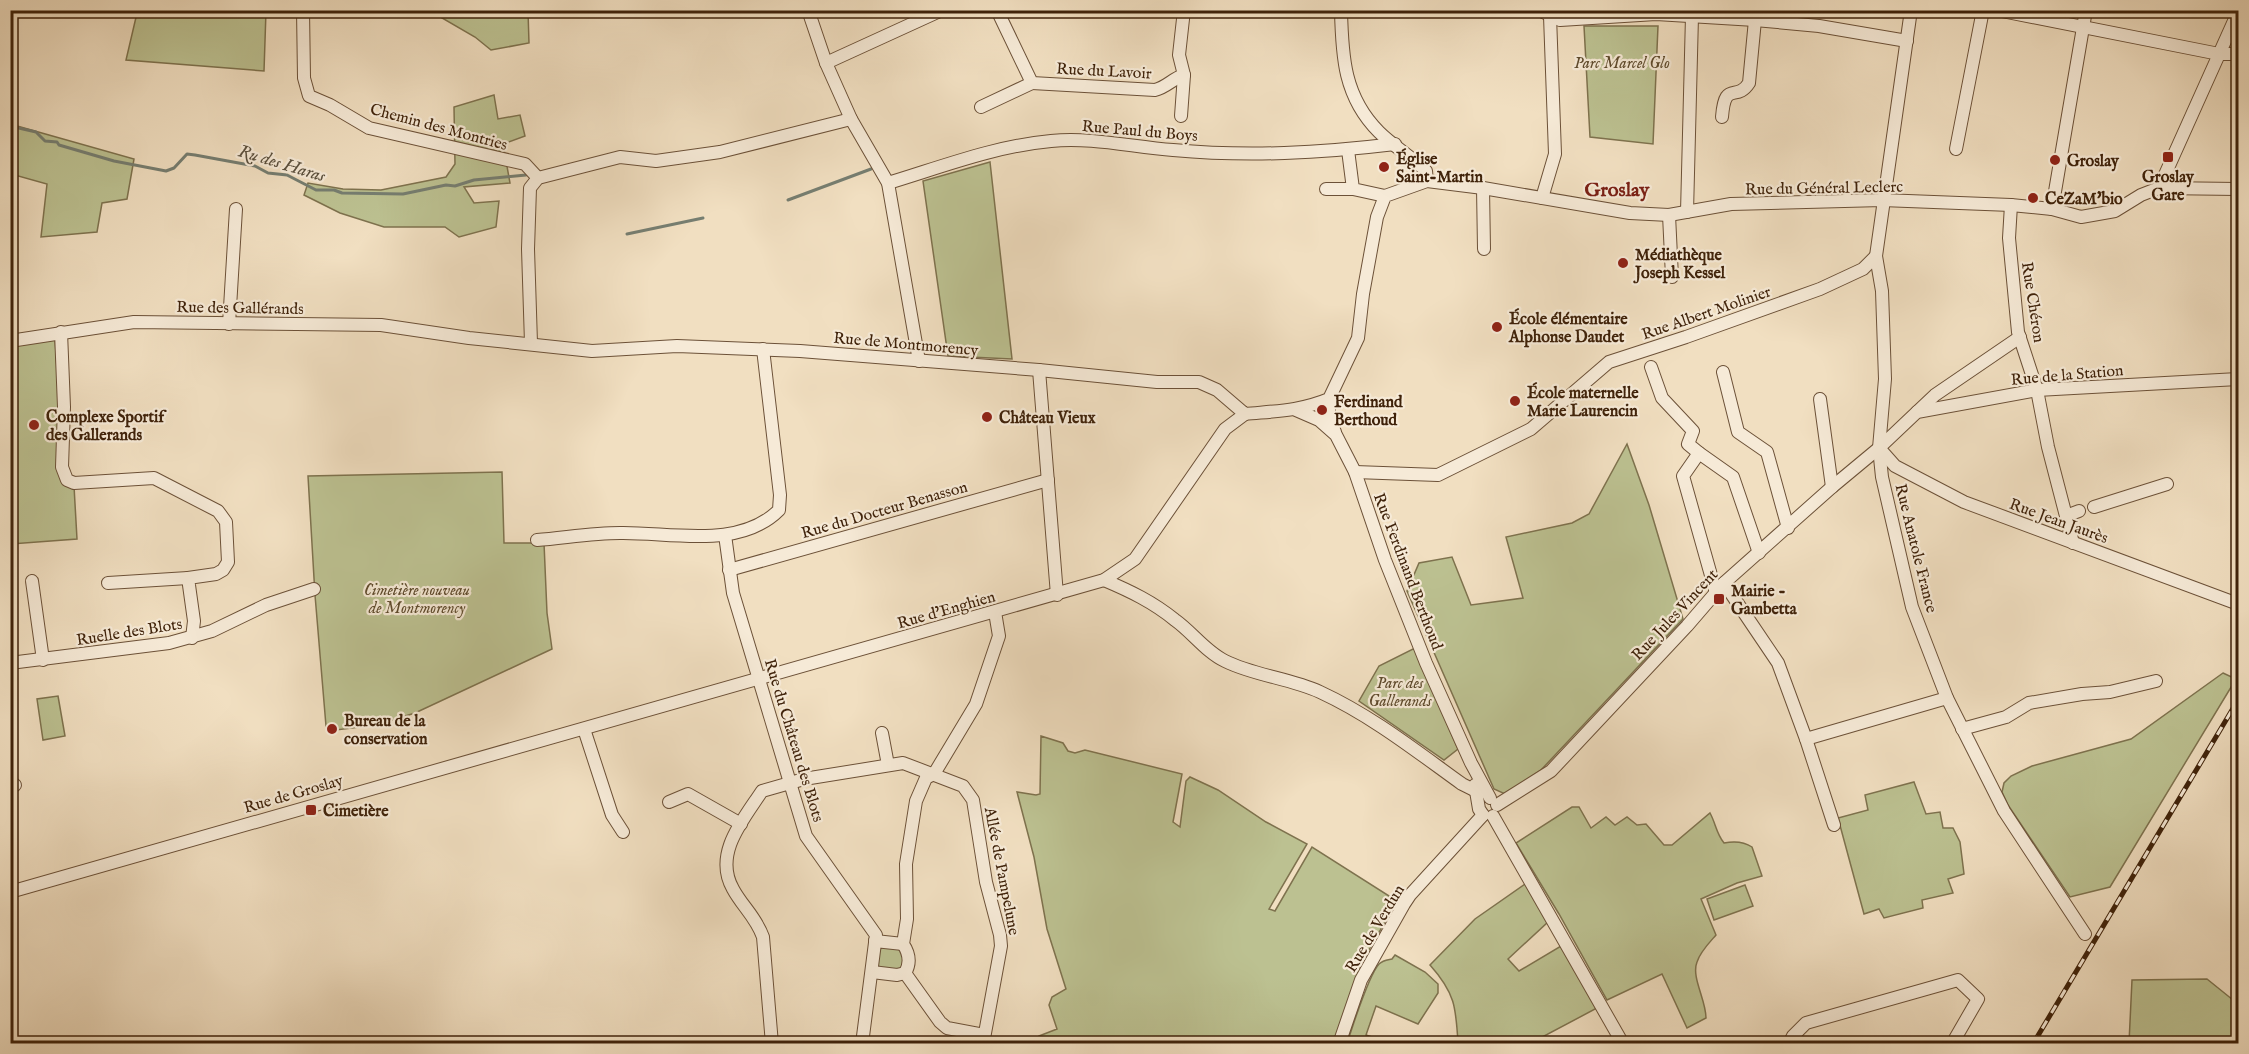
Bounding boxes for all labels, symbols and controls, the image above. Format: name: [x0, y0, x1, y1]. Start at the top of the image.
park label: Parc Marcel Glo: [1574, 54, 1670, 74]
street label: Rue du Lavoir: [1056, 60, 1152, 84]
street label: Chemin des Montries: [368, 100, 510, 156]
street label: Rue Paul du Boys: [1081, 117, 1199, 147]
water label: Ru des Haras: [235, 140, 329, 189]
place label: Église Saint-Martin: [1396, 148, 1483, 188]
marker: Groslay Gare: [2161, 150, 2175, 164]
place label: Groslay: [2067, 152, 2120, 172]
marker: Groslay: [2048, 153, 2062, 167]
marker: Église Saint-Martin: [1377, 160, 1391, 174]
place label: Groslay Gare: [2142, 168, 2195, 206]
district label: Groslay: [1585, 178, 1651, 203]
street label: Rue du Général Leclerc: [1745, 178, 1903, 200]
place label: CeZaM'bio: [2045, 190, 2123, 210]
marker: CeZaM'bio: [2026, 191, 2040, 205]
place label: Médiathèque Joseph Kessel: [1633, 246, 1726, 284]
marker: Médiathèque Joseph Kessel: [1616, 256, 1630, 270]
street label: Rue Chéron: [2016, 261, 2048, 345]
street label: Rue Albert Molinier: [1639, 282, 1774, 345]
street label: Rue des Gallérands: [176, 298, 304, 320]
place label: École élémentaire Alphonse Daudet: [1508, 308, 1628, 348]
marker: École élémentaire Alphonse Daudet: [1490, 320, 1504, 334]
street label: Rue de Montmorency: [833, 329, 979, 361]
street label: Rue de la Station: [2010, 361, 2125, 391]
place label: École maternelle Marie Laurencin: [1527, 382, 1639, 422]
place label: Ferdinand Berthoud: [1334, 393, 1403, 431]
marker: École maternelle Marie Laurencin: [1508, 394, 1522, 408]
marker: Ferdinand Berthoud: [1315, 403, 1329, 417]
place label: Complexe Sportif des Gallerands: [46, 408, 167, 446]
place label: Château Vieux: [999, 409, 1096, 429]
marker: Château Vieux: [980, 410, 994, 424]
marker: Complexe Sportif des Gallerands: [27, 418, 41, 432]
street label: Rue du Docteur Benasson: [799, 477, 970, 544]
street label: Rue Anatole France: [1889, 482, 1941, 615]
street label: Rue Ferdinand Berthoud: [1368, 490, 1446, 653]
street label: Rue Jean Jaurès: [2006, 495, 2111, 549]
street label: Rue Jules Vincent: [1628, 565, 1723, 665]
park label: Cimetière nouveau de Montmorency: [364, 581, 470, 619]
place label: Mairie - Gambetta: [1731, 582, 1798, 620]
street label: Rue d'Enghien: [895, 587, 998, 634]
marker: Mairie - Gambetta: [1712, 592, 1726, 606]
street label: Ruelle des Blots: [75, 615, 184, 651]
street label: Rue du Château des Blots: [759, 657, 828, 825]
park label: Parc des Gallerands: [1369, 674, 1432, 712]
place label: Bureau de la conservation: [344, 712, 428, 750]
marker: Bureau de la conservation: [325, 722, 339, 736]
street label: Rue de Groslay: [242, 771, 346, 819]
place label: Cimetière: [323, 802, 389, 822]
marker: Cimetière: [304, 803, 318, 817]
street label: Allée de Pampelune: [979, 805, 1023, 937]
street label: Rue de Verdun: [1342, 881, 1410, 977]

